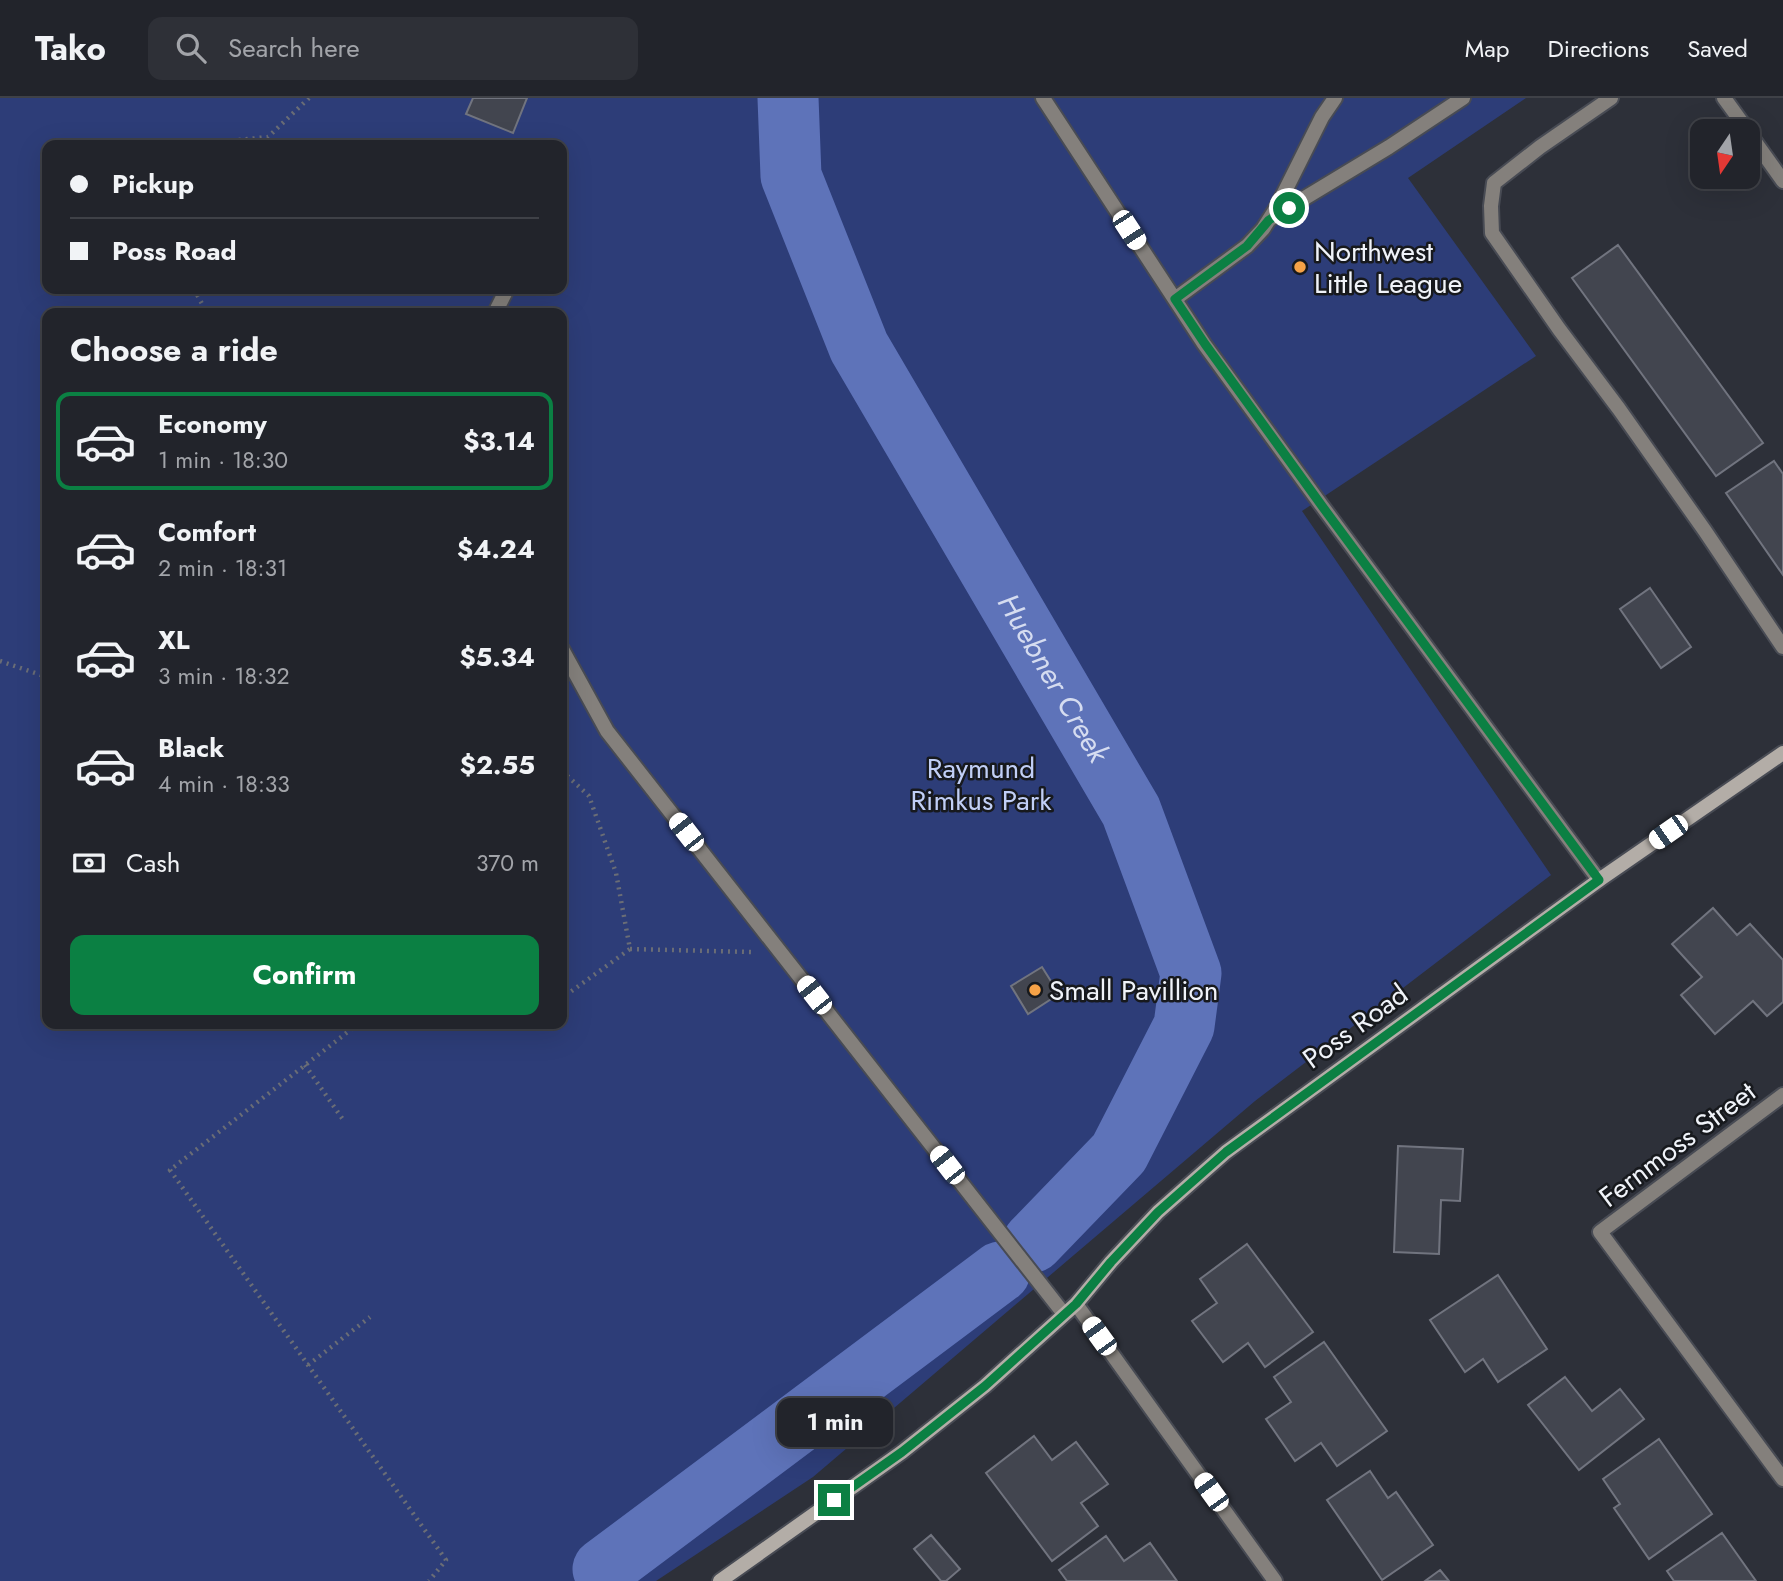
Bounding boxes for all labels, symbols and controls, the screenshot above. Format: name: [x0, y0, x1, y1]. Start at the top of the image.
search box: [148, 17, 638, 80]
text: Tako: [35, 25, 106, 72]
icon: search: [172, 29, 210, 67]
text: Search here: [228, 29, 360, 67]
text: Map: [1465, 31, 1510, 66]
text: Directions: [1548, 31, 1649, 66]
text: Saved: [1687, 31, 1748, 66]
north arrow: [1690, 119, 1760, 189]
map controls: [1690, 119, 1760, 189]
text: Pickup: [112, 165, 194, 203]
route start: [1273, 192, 1305, 224]
car: [1109, 207, 1150, 253]
place label: Northwest Little League: [1314, 231, 1462, 304]
text: Poss Road: [112, 232, 237, 270]
marker: Northwest Little League: [1292, 259, 1308, 275]
text: Choose a ride: [70, 327, 278, 373]
text: Economy: [158, 405, 267, 443]
icon: car: [74, 410, 137, 473]
text: $3.14: [463, 422, 535, 460]
text: 1 min · 18:30: [158, 443, 288, 477]
text: Comfort: [158, 513, 256, 551]
icon: car: [74, 518, 137, 581]
text: $4.24: [457, 530, 535, 568]
text: 2 min · 18:31: [158, 551, 287, 585]
water label: Huebner Creek: [987, 585, 1121, 772]
text: XL: [158, 621, 190, 659]
icon: car: [74, 626, 137, 689]
text: $5.34: [459, 638, 535, 676]
text: 3 min · 18:32: [158, 659, 290, 693]
text: Black: [158, 729, 224, 767]
icon: car: [74, 734, 137, 797]
text: $2.55: [460, 746, 535, 784]
park label: Raymund Rimkus Park: [910, 748, 1052, 821]
text: 4 min · 18:33: [158, 767, 290, 801]
car: [665, 809, 708, 855]
car: [1645, 811, 1692, 853]
icon: cash: [70, 844, 108, 882]
text: Cash: [126, 844, 180, 882]
text: 370 m: [476, 846, 539, 880]
button: Confirm: [70, 935, 539, 1015]
place label: Small Pavillion: [1049, 970, 1219, 1011]
car: [793, 972, 836, 1018]
street label: Poss Road: [1294, 974, 1416, 1079]
marker: Small Pavillion: [1027, 982, 1043, 998]
street label: Fernmoss Street: [1590, 1072, 1764, 1217]
car: [926, 1142, 969, 1188]
car: [1079, 1313, 1120, 1359]
callout: 1 min: [776, 1398, 892, 1448]
text: 1 min: [806, 1405, 864, 1439]
car: [1191, 1469, 1232, 1515]
route end: [818, 1484, 850, 1516]

